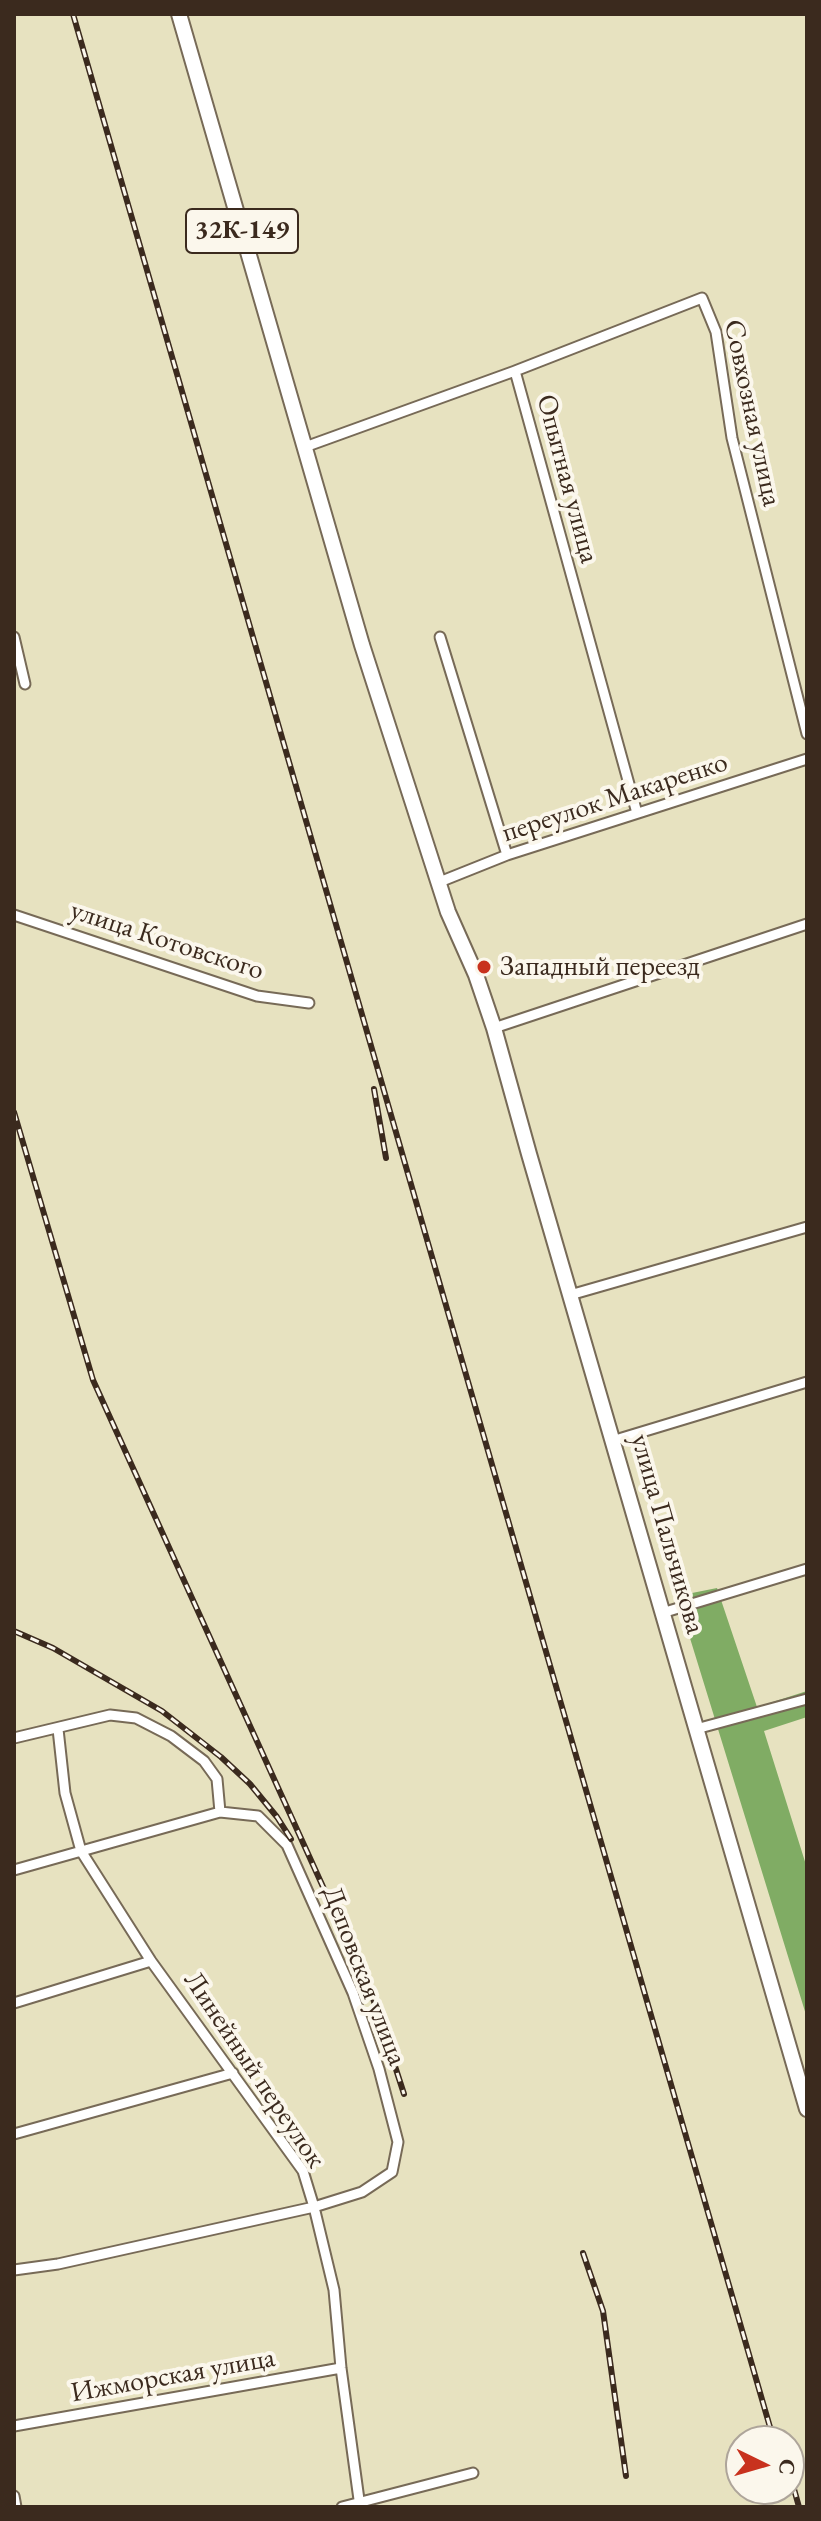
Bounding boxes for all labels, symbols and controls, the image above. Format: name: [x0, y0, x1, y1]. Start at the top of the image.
road number: 32К-149: [186, 209, 298, 253]
street label: Совхозная улица: [716, 317, 788, 509]
street label: Опытная улица: [528, 391, 606, 567]
street label: переулок Макаренко: [498, 746, 732, 850]
street label: улица Котовского: [66, 894, 268, 988]
place label: Западный переезд: [500, 950, 700, 984]
marker: Западный переезд: [475, 958, 493, 976]
street label: улица Пальчикова: [622, 1430, 712, 1638]
street label: Деповская улица: [314, 1882, 414, 2070]
street label: Линейный переулок: [176, 1965, 332, 2175]
street label: Ижморская улица: [68, 2342, 278, 2410]
north arrow: [725, 2425, 805, 2505]
text: С: [772, 2458, 803, 2476]

